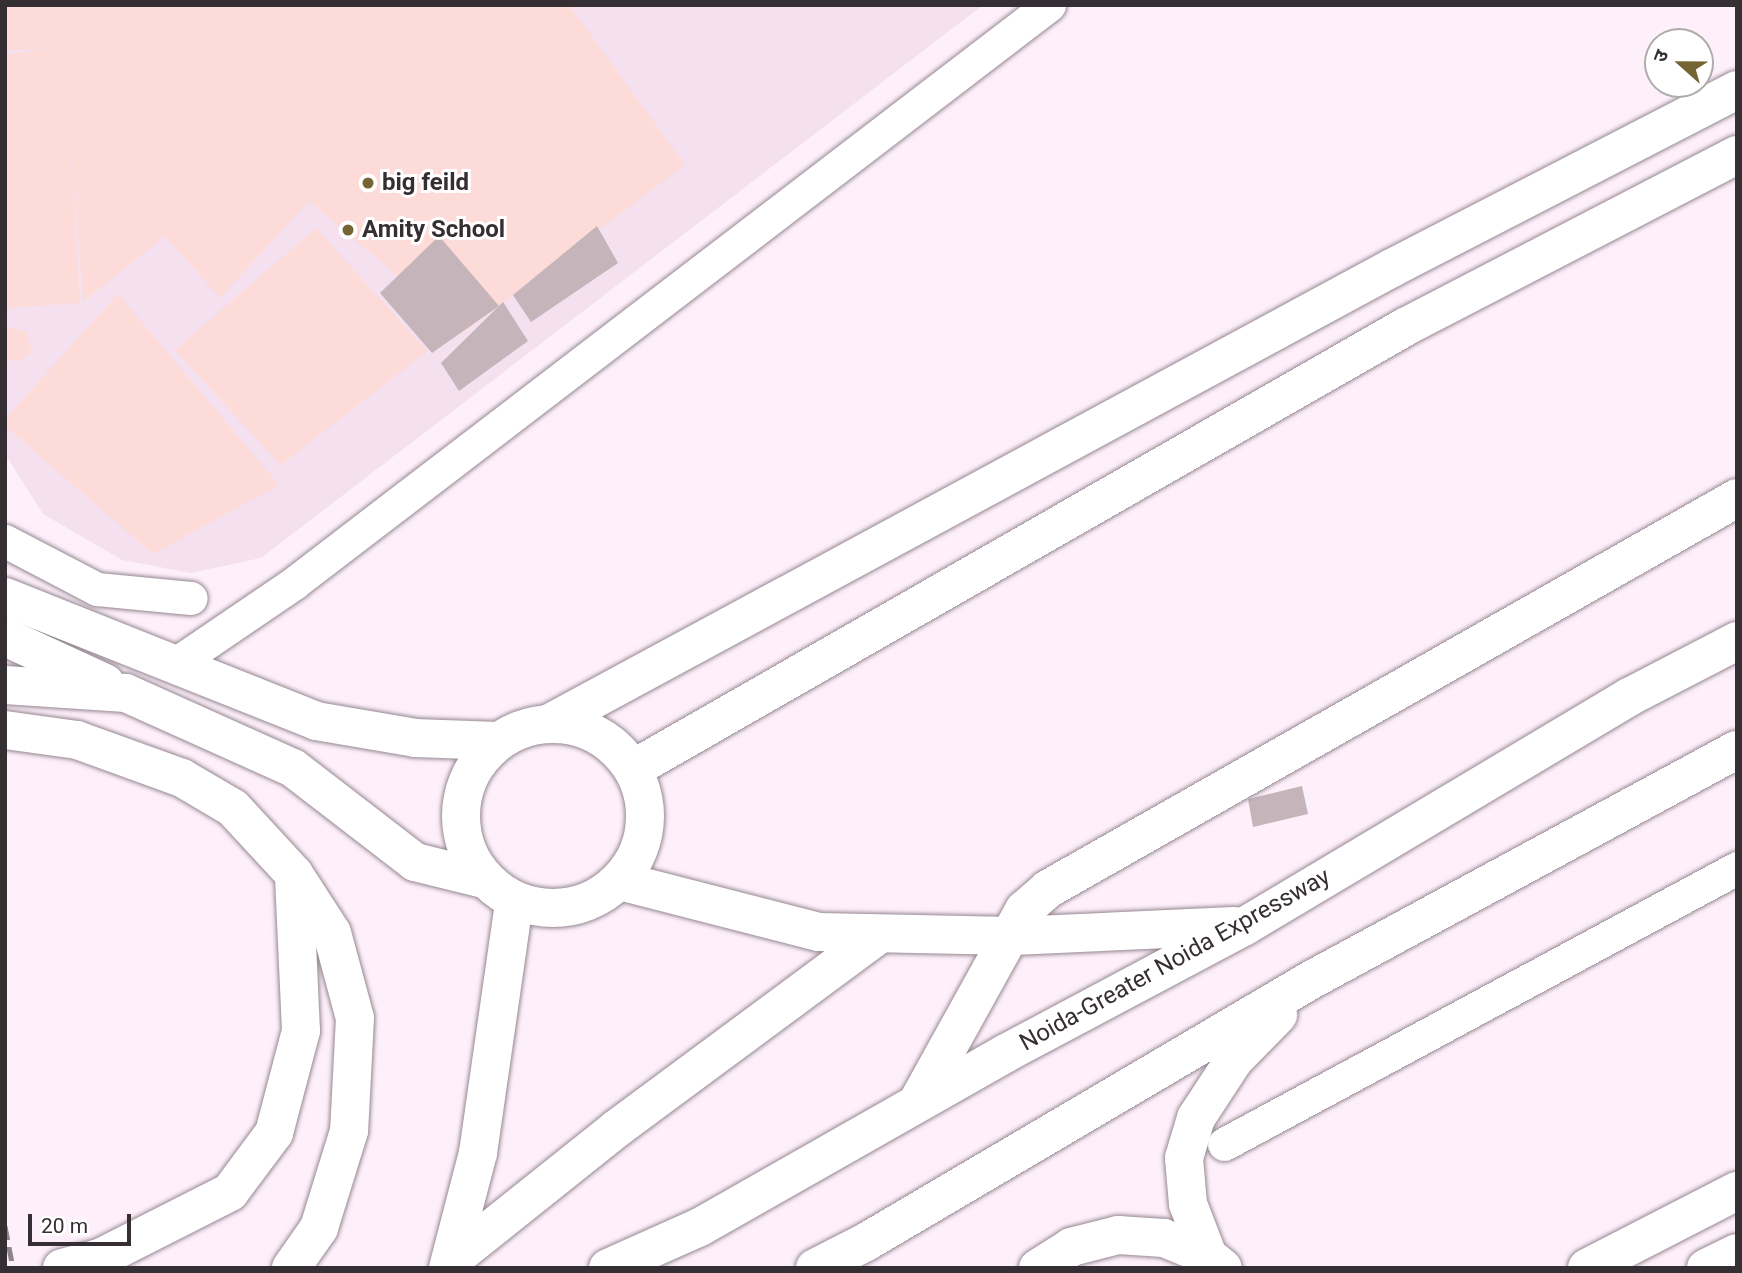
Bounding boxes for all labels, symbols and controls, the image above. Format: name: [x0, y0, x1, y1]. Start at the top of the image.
north arrow: [1644, 28, 1714, 98]
text: उ: [1648, 47, 1674, 65]
place label: big feild: [382, 169, 469, 197]
marker: big feild: [360, 175, 376, 191]
place label: Amity School: [362, 216, 505, 244]
marker: Amity School: [340, 222, 356, 238]
street label: Noida-Greater Noida Expressway: [1015, 862, 1335, 1058]
scale bar: [32, 1200, 135, 1244]
text: 20 m: [41, 1214, 88, 1238]

